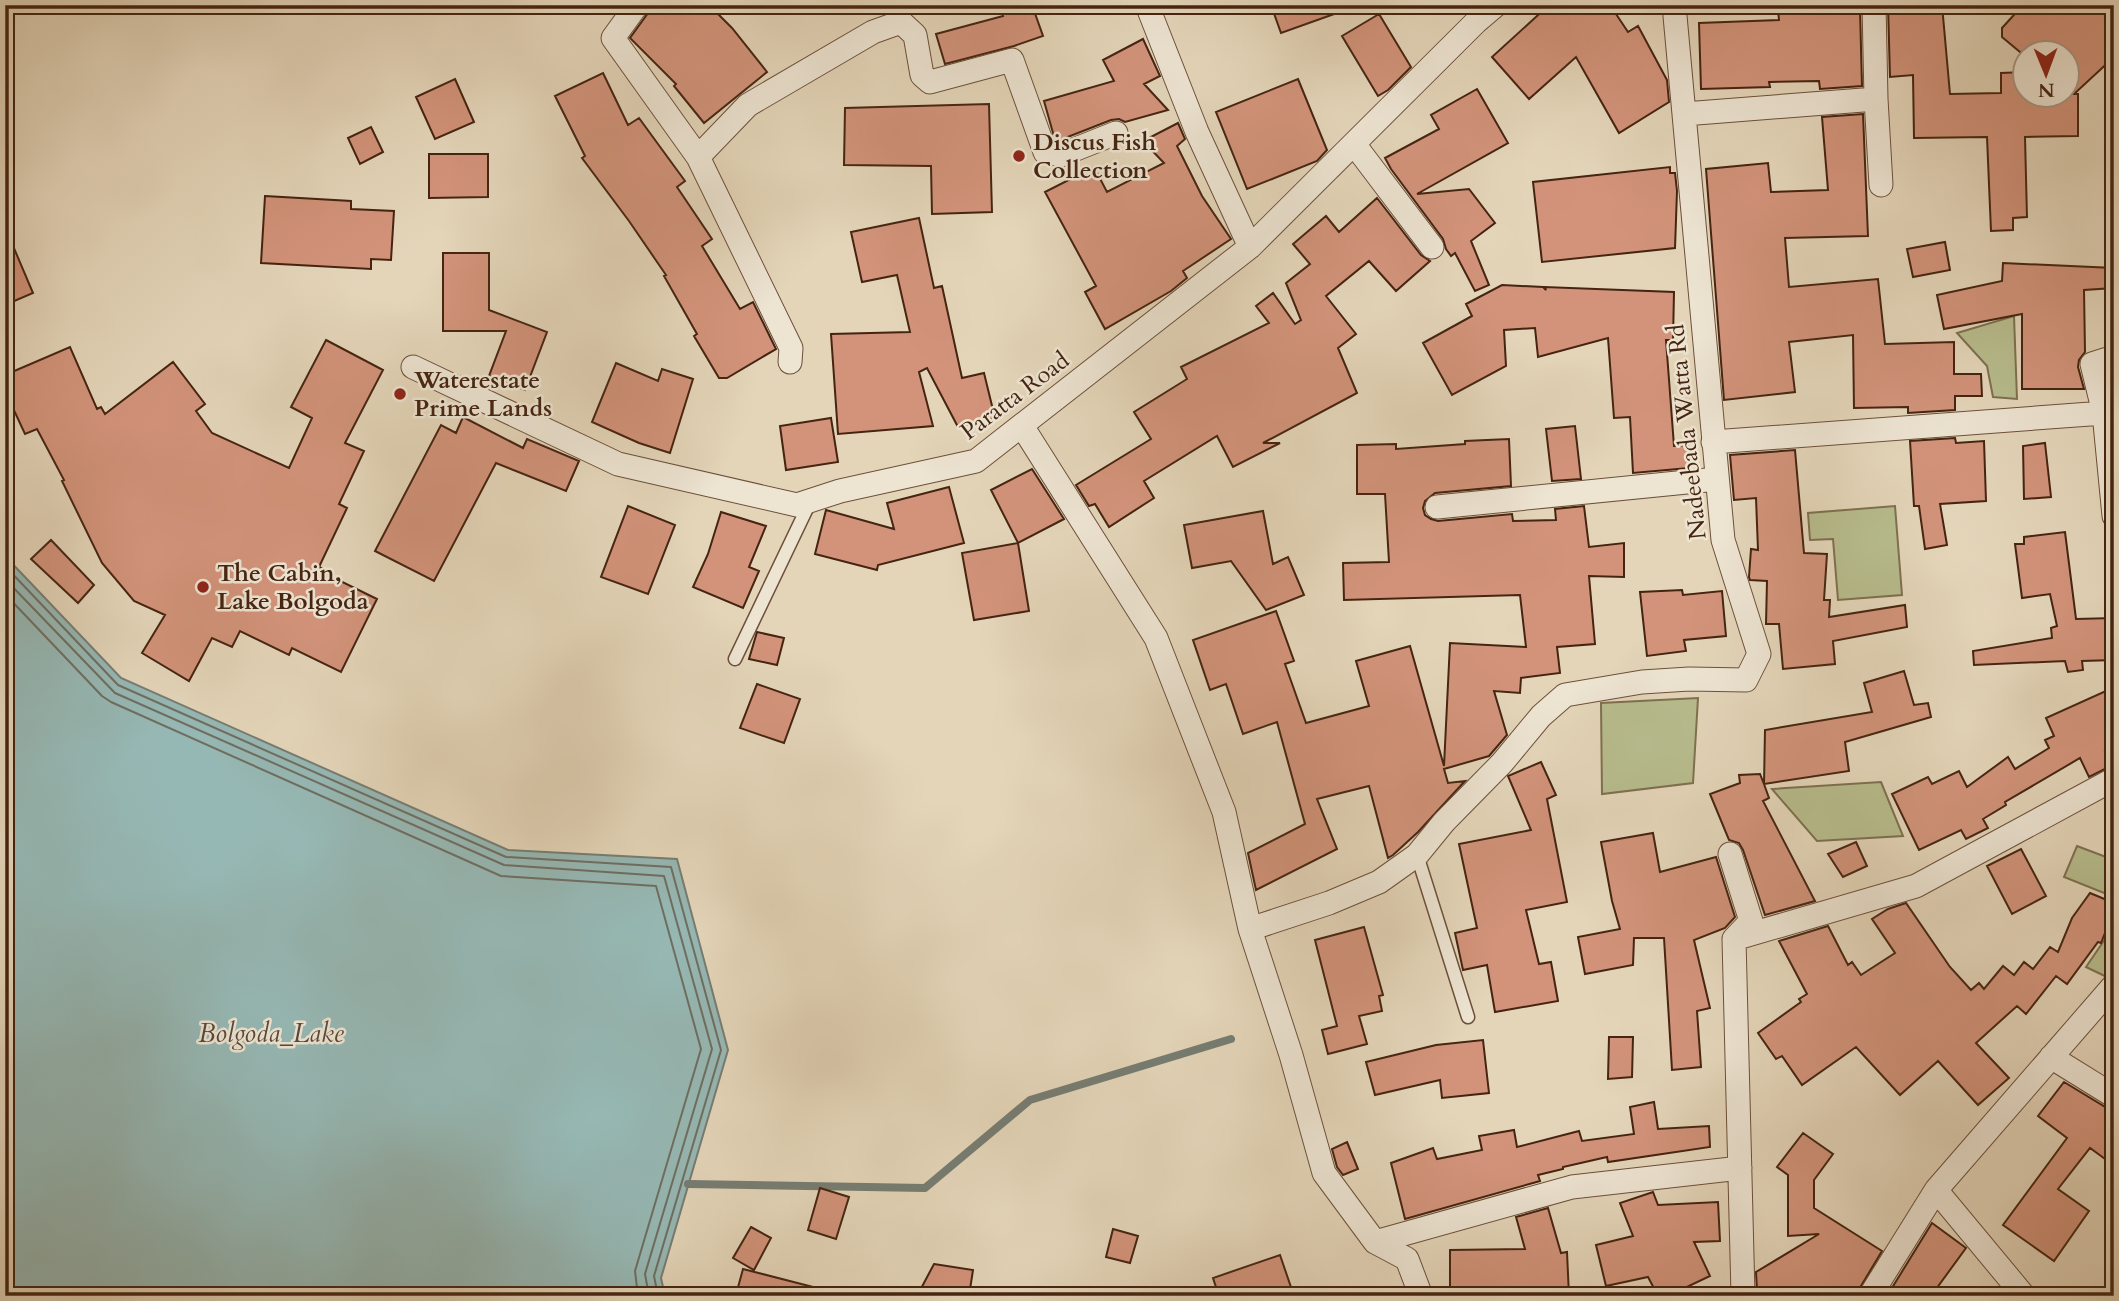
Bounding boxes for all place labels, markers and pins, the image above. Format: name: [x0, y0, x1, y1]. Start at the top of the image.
place label: Discus Fish Collection: [1033, 126, 1156, 187]
marker: Discus Fish Collection: [1011, 148, 1027, 164]
place label: Waterestate Prime Lands: [413, 364, 552, 425]
marker: Waterestate Prime Lands: [392, 386, 408, 402]
place label: The Cabin, Lake Bolgoda: [217, 557, 369, 618]
marker: The Cabin, Lake Bolgoda: [195, 579, 211, 595]

